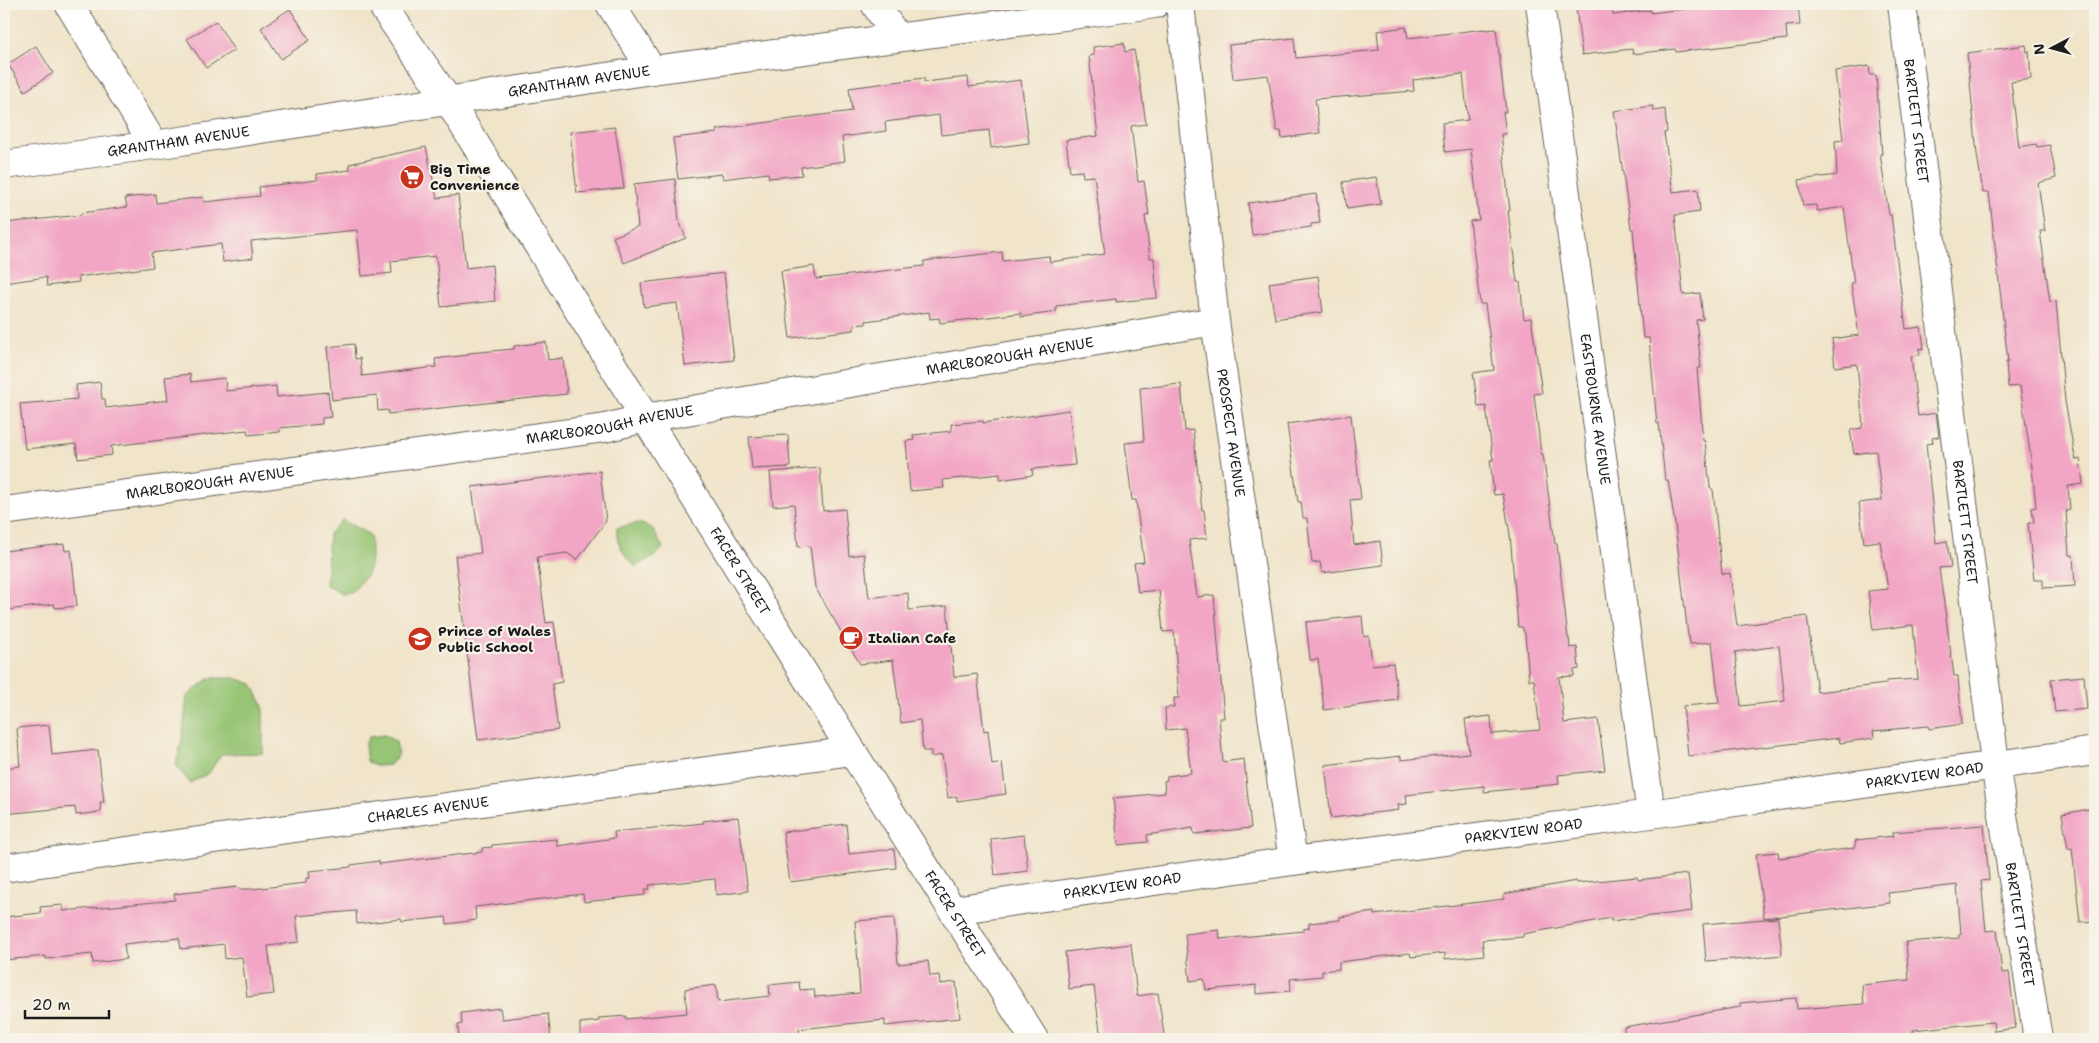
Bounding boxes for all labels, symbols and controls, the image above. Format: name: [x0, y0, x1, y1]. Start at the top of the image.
north arrow: [2026, 22, 2076, 72]
text: N: [2030, 43, 2049, 56]
street label: BARTLETT STREET: [1900, 58, 1933, 185]
street label: GRANTHAM AVENUE: [507, 61, 651, 101]
street label: GRANTHAM AVENUE: [106, 122, 251, 160]
place label: Big Time Convenience: [430, 160, 520, 194]
supermarket icon: Big Time Convenience: [399, 164, 425, 190]
street label: EASTBOURNE AVENUE: [1576, 332, 1615, 486]
street label: MARLBOROUGH AVENUE: [925, 333, 1095, 379]
street label: PROSPECT AVENUE: [1213, 367, 1249, 499]
street label: MARLBOROUGH AVENUE: [525, 401, 695, 448]
street label: BARTLETT STREET: [1949, 459, 1982, 586]
street label: MARLBOROUGH AVENUE: [125, 462, 296, 503]
street label: FACER STREET: [706, 524, 774, 618]
place label: Prince of Wales Public School: [438, 622, 551, 656]
cafe icon: Italian Cafe: [838, 625, 864, 651]
school or university icon: Prince of Wales Public School: [407, 626, 433, 652]
place label: Italian Cafe: [868, 629, 956, 647]
street label: PARKVIEW ROAD: [1864, 758, 1985, 792]
street label: CHARLES AVENUE: [366, 792, 490, 827]
street label: PARKVIEW ROAD: [1463, 814, 1584, 847]
street label: BARTLETT STREET: [2002, 861, 2039, 988]
street label: FACER STREET: [921, 867, 990, 962]
street label: PARKVIEW ROAD: [1062, 868, 1182, 903]
scale bar: [25, 988, 109, 1020]
text: 20 m: [32, 995, 71, 1015]

